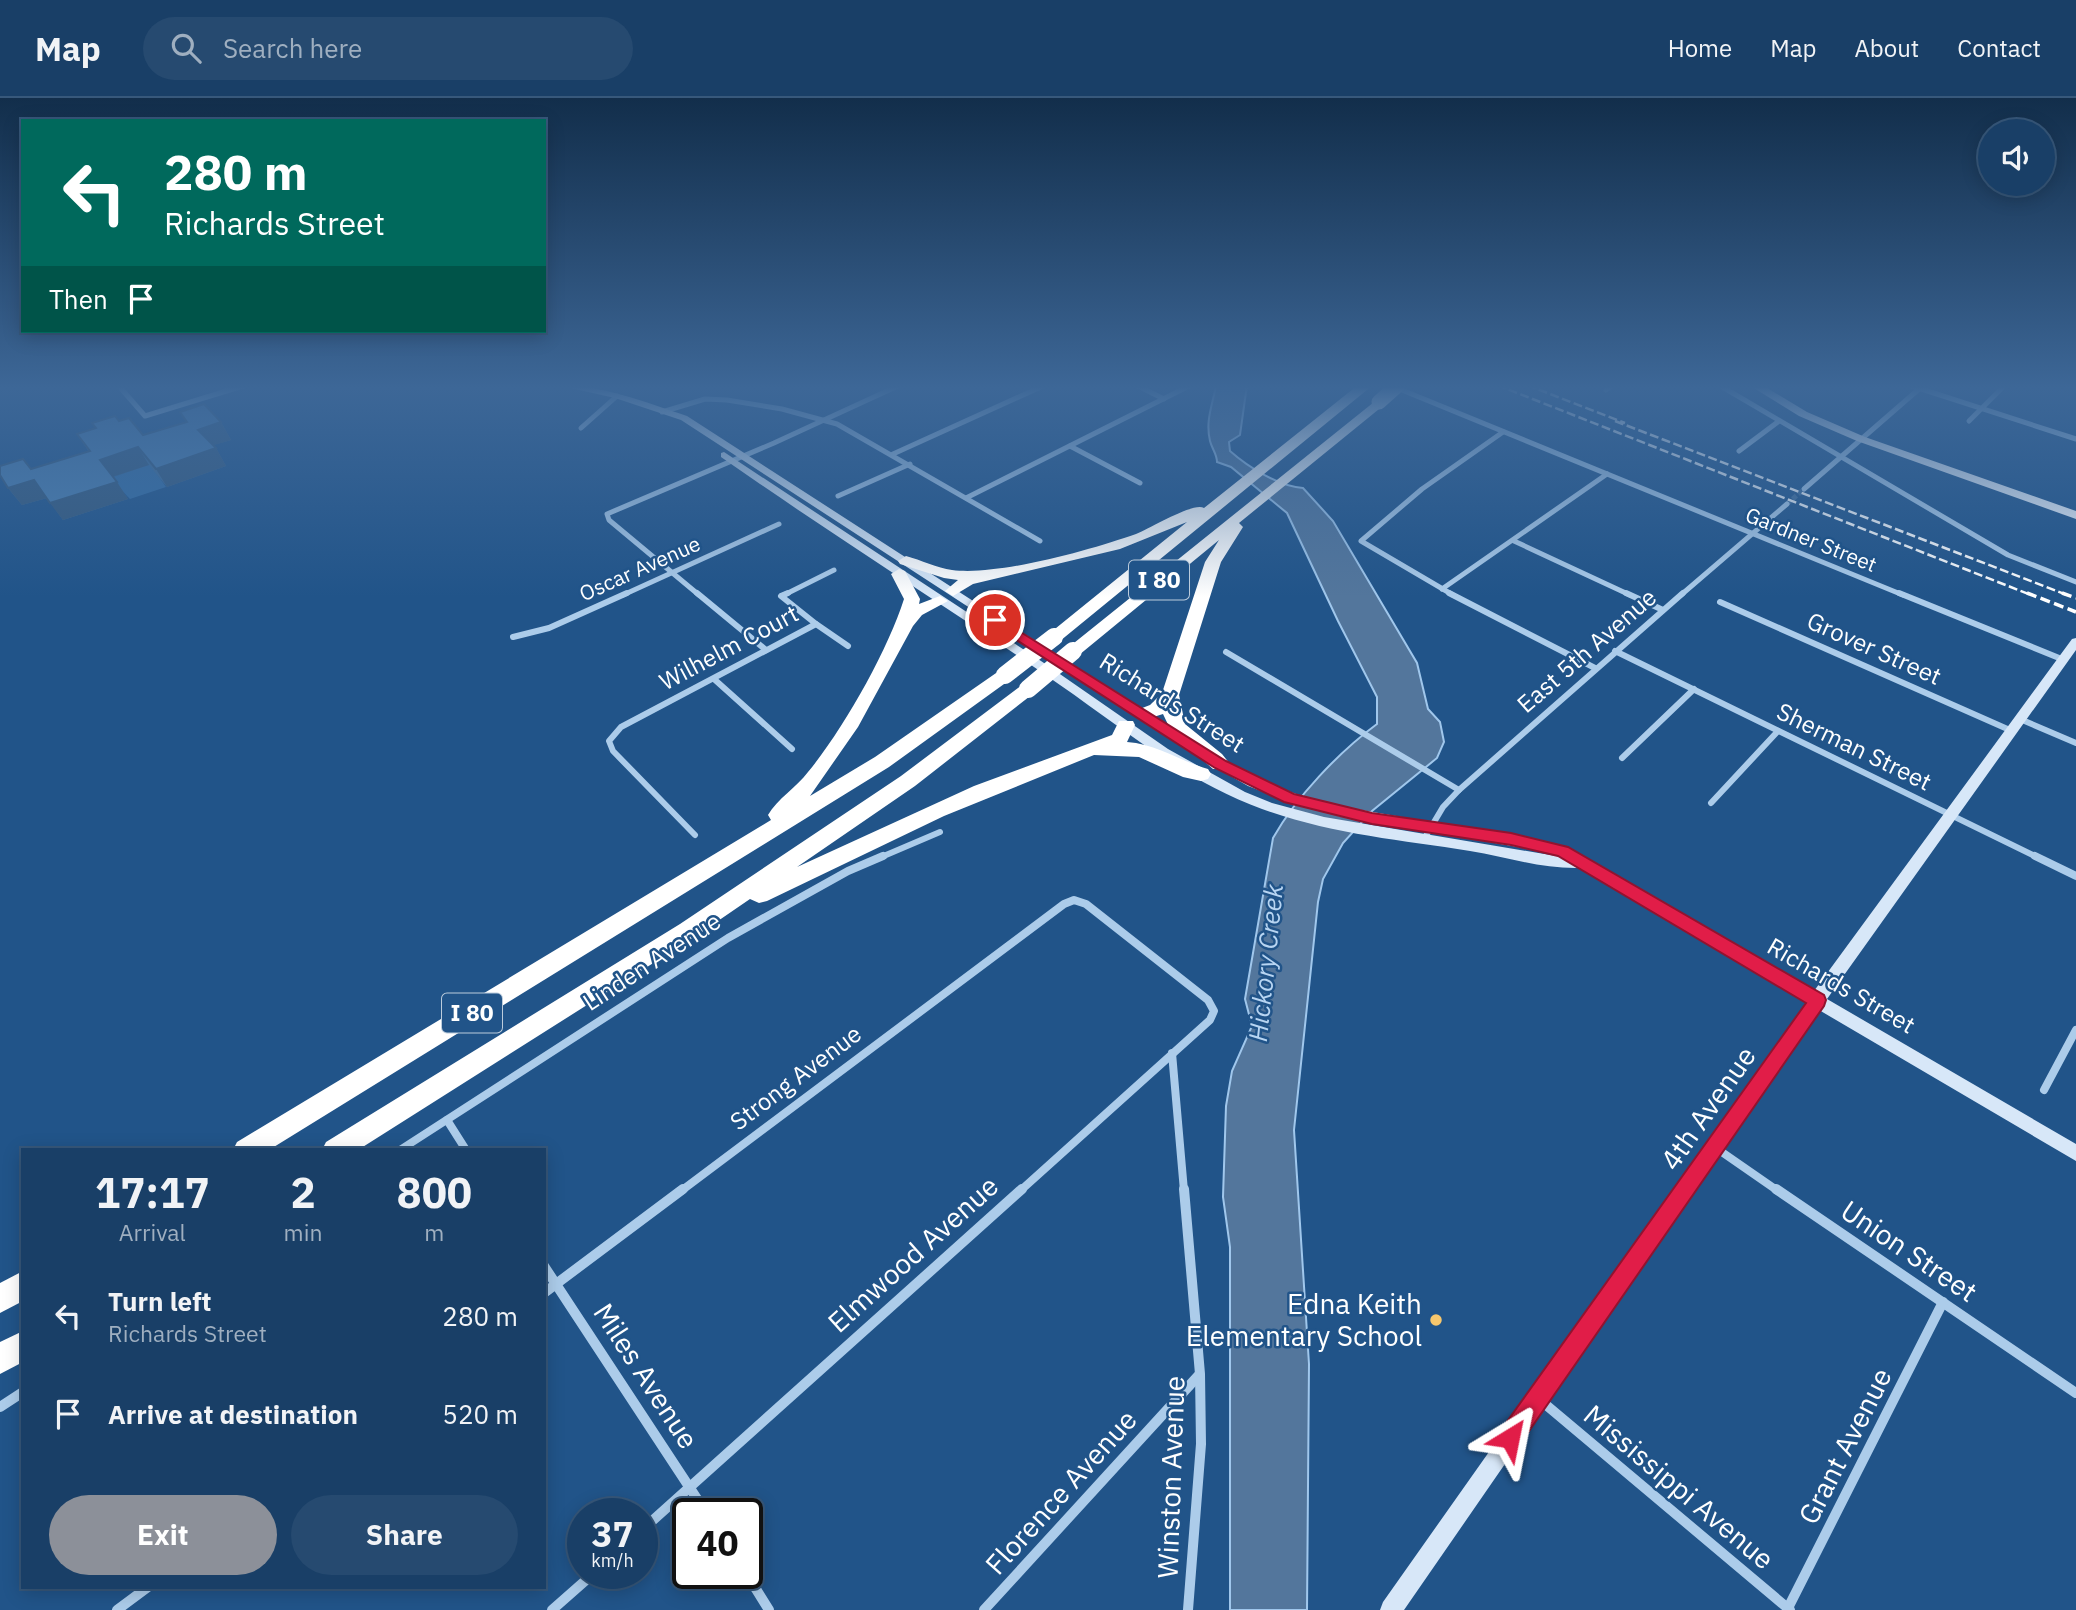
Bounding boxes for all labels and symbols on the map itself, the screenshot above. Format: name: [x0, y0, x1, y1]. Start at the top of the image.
street label: Gardner Street: [1742, 500, 1881, 578]
street label: Oscar Avenue: [575, 529, 705, 607]
road number: I 80: [1129, 560, 1189, 600]
street label: East 5th Avenue: [1510, 581, 1663, 720]
pin: [965, 590, 1025, 650]
street label: Wilhelm Court: [653, 597, 804, 697]
street label: Grover Street: [1802, 604, 1947, 692]
street label: Richards Street: [1094, 645, 1251, 760]
street label: Sherman Street: [1772, 695, 1937, 797]
water label: Hickory Creek: [1240, 882, 1290, 1043]
street label: Linden Avenue: [576, 905, 727, 1018]
street label: Richards Street: [1762, 930, 1921, 1040]
road number: I 80: [442, 994, 502, 1032]
street label: Strong Avenue: [723, 1017, 868, 1137]
street label: 4th Avenue: [1652, 1039, 1764, 1177]
street label: Elmwood Avenue: [820, 1167, 1006, 1340]
street label: Union Street: [1834, 1191, 1985, 1310]
place label: Edna Keith Elementary School: [1186, 1285, 1422, 1354]
street label: Miles Avenue: [586, 1296, 707, 1456]
marker: Edna Keith Elementary School: [1428, 1312, 1444, 1328]
street label: Grant Avenue: [1789, 1361, 1900, 1530]
street label: Winston Avenue: [1148, 1375, 1193, 1579]
street label: Mississippi Avenue: [1576, 1396, 1782, 1577]
street label: Florence Avenue: [977, 1401, 1145, 1582]
position arrow: [1473, 1401, 1547, 1475]
speed limit sign: 40: [672, 1498, 763, 1589]

